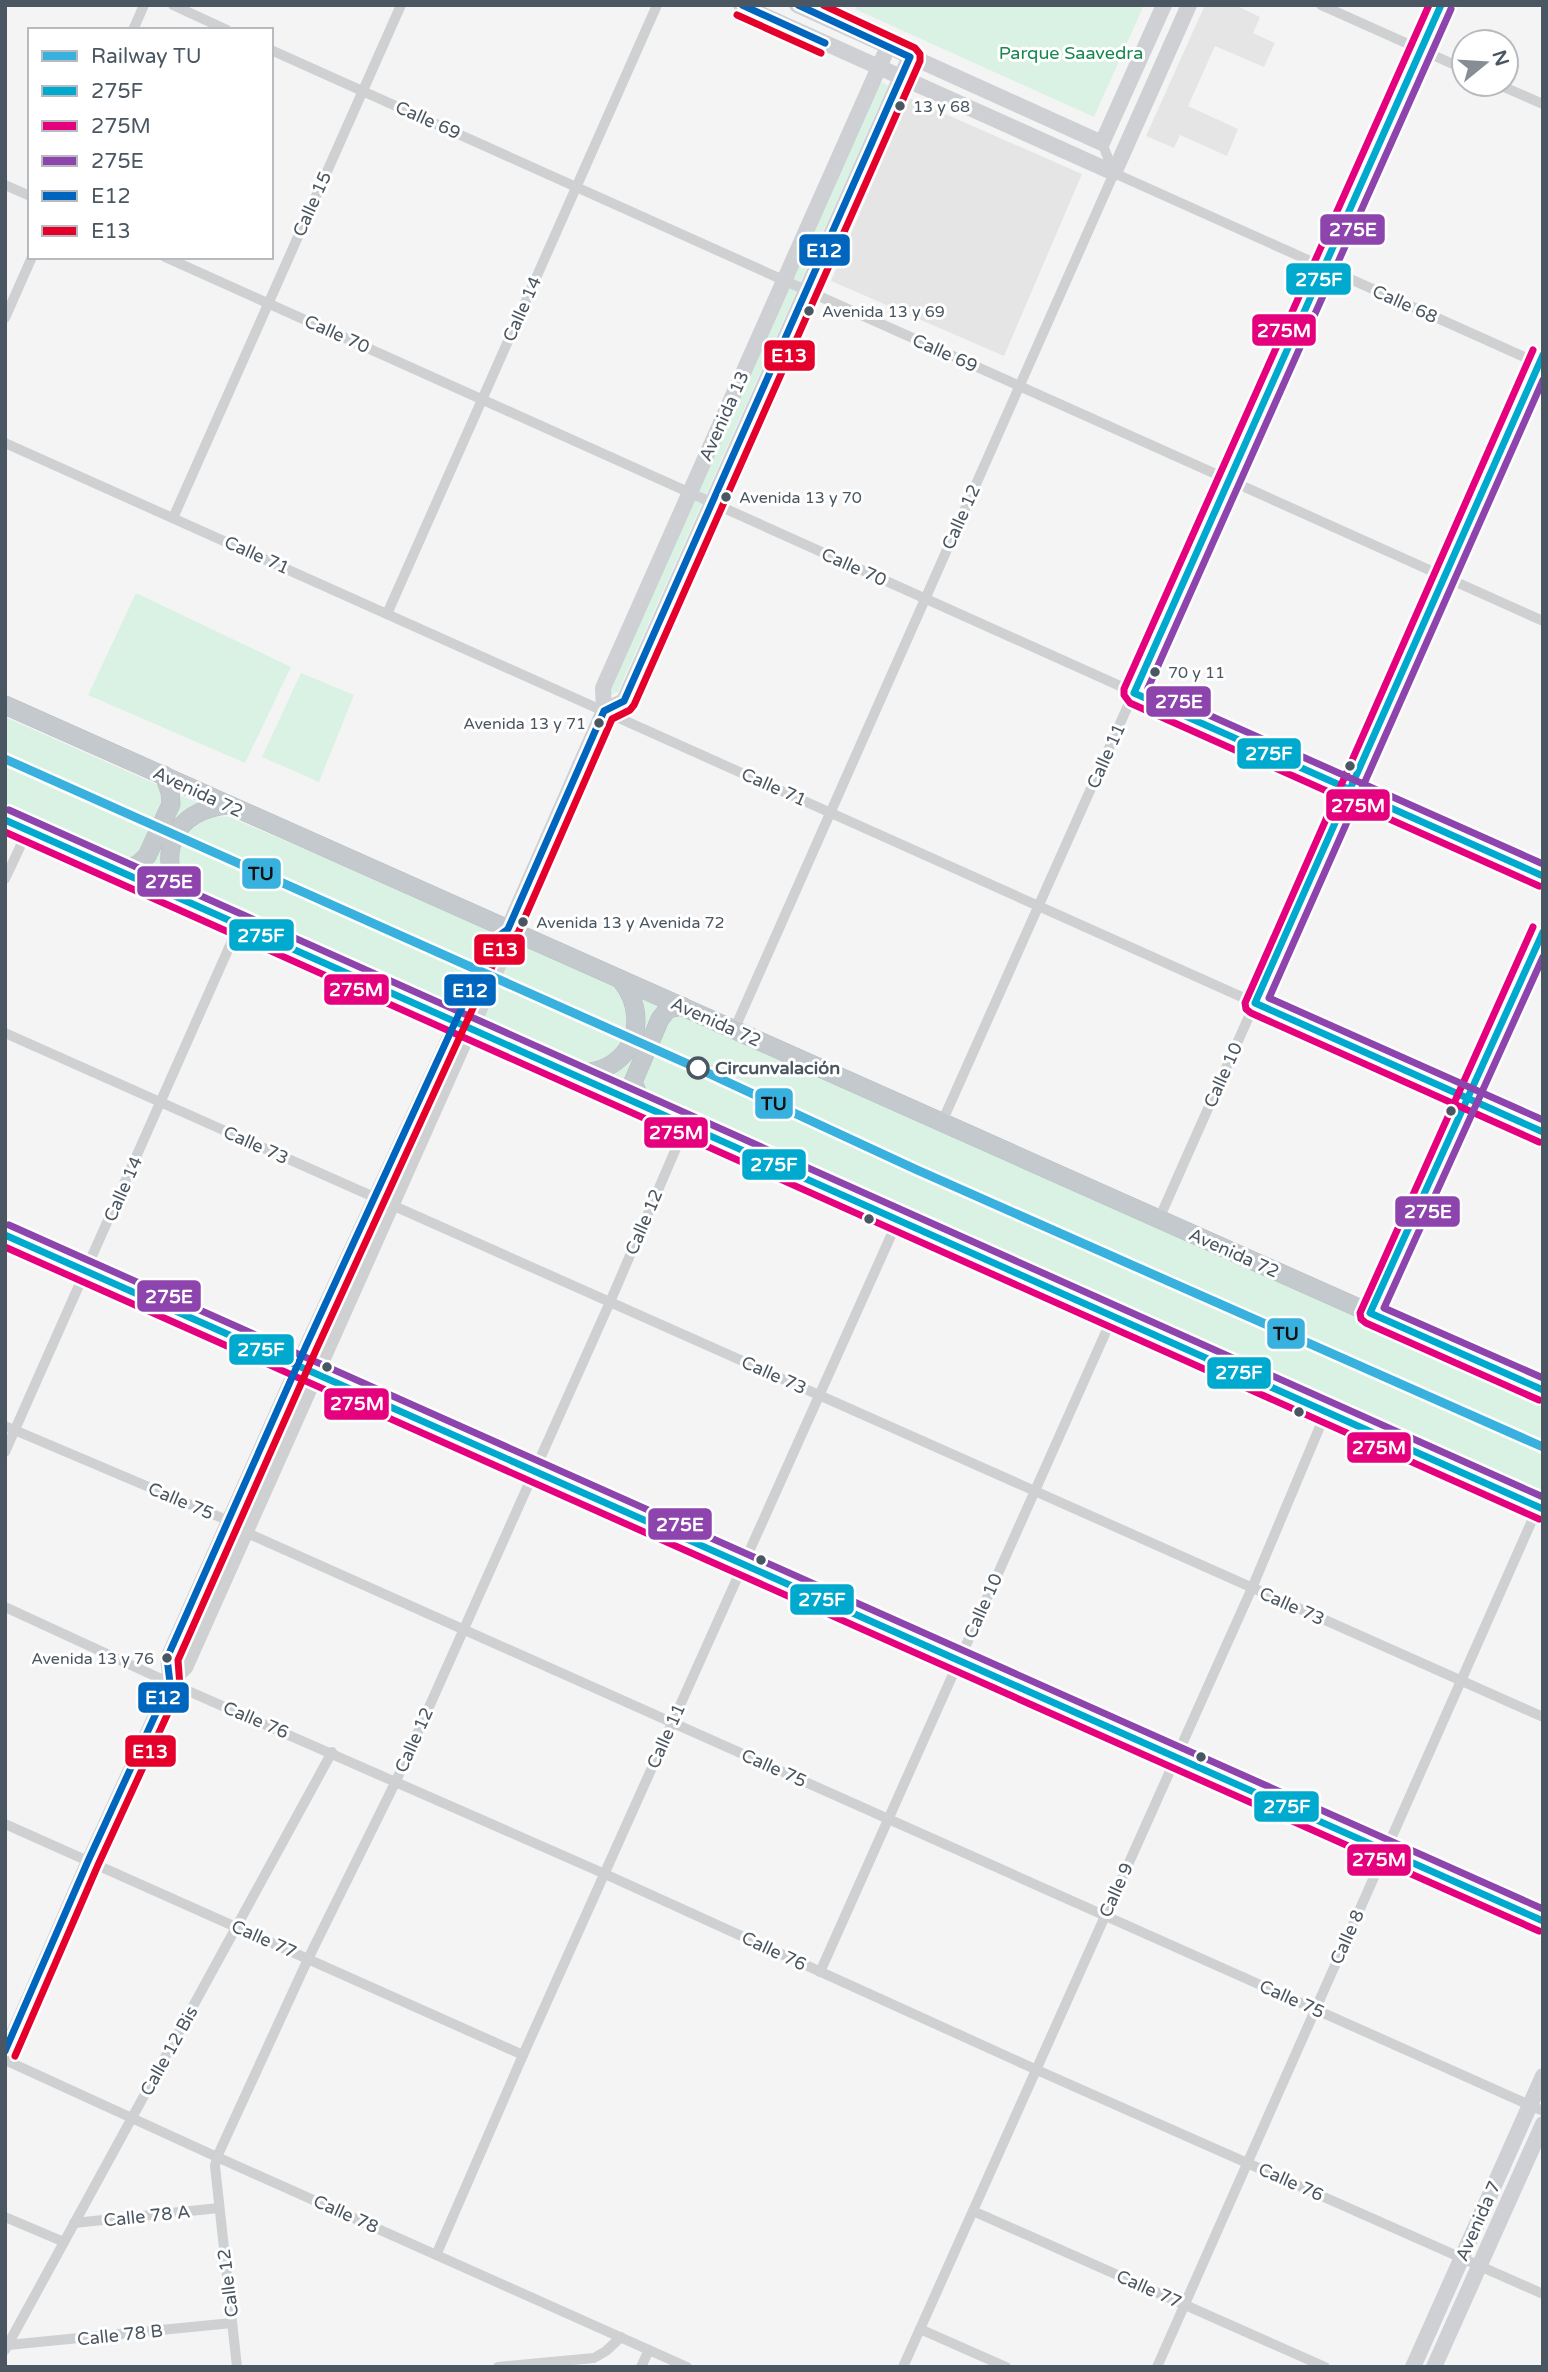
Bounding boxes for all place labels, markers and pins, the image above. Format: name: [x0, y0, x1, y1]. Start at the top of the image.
place label: 13 y 68: [913, 97, 970, 117]
marker: 13 y 68: [893, 99, 907, 113]
place label: Avenida 13 y 69: [822, 302, 945, 322]
marker: Avenida 13 y 69: [802, 304, 816, 318]
place label: Avenida 13 y 70: [739, 488, 862, 508]
marker: Avenida 13 y 70: [719, 490, 733, 504]
place label: 70 y 11: [1168, 663, 1225, 683]
marker: 70 y 11: [1148, 665, 1162, 679]
place label: Avenida 13 y 71: [463, 714, 586, 734]
marker: Avenida 13 y 71: [592, 716, 606, 730]
unlabelled marker: [1343, 759, 1357, 773]
place label: Avenida 13 y Avenida 72: [536, 913, 725, 933]
marker: Avenida 13 y Avenida 72: [516, 915, 530, 929]
marker: Circunvalación: [687, 1057, 709, 1079]
place label: Circunvalación: [715, 1057, 840, 1079]
unlabelled marker: [1444, 1104, 1458, 1118]
unlabelled marker: [862, 1212, 876, 1226]
unlabelled marker: [320, 1360, 334, 1374]
unlabelled marker: [1292, 1405, 1306, 1419]
unlabelled marker: [754, 1553, 768, 1567]
place label: Avenida 13 y 76: [31, 1649, 154, 1669]
marker: Avenida 13 y 76: [160, 1651, 174, 1665]
unlabelled marker: [1194, 1750, 1208, 1764]

